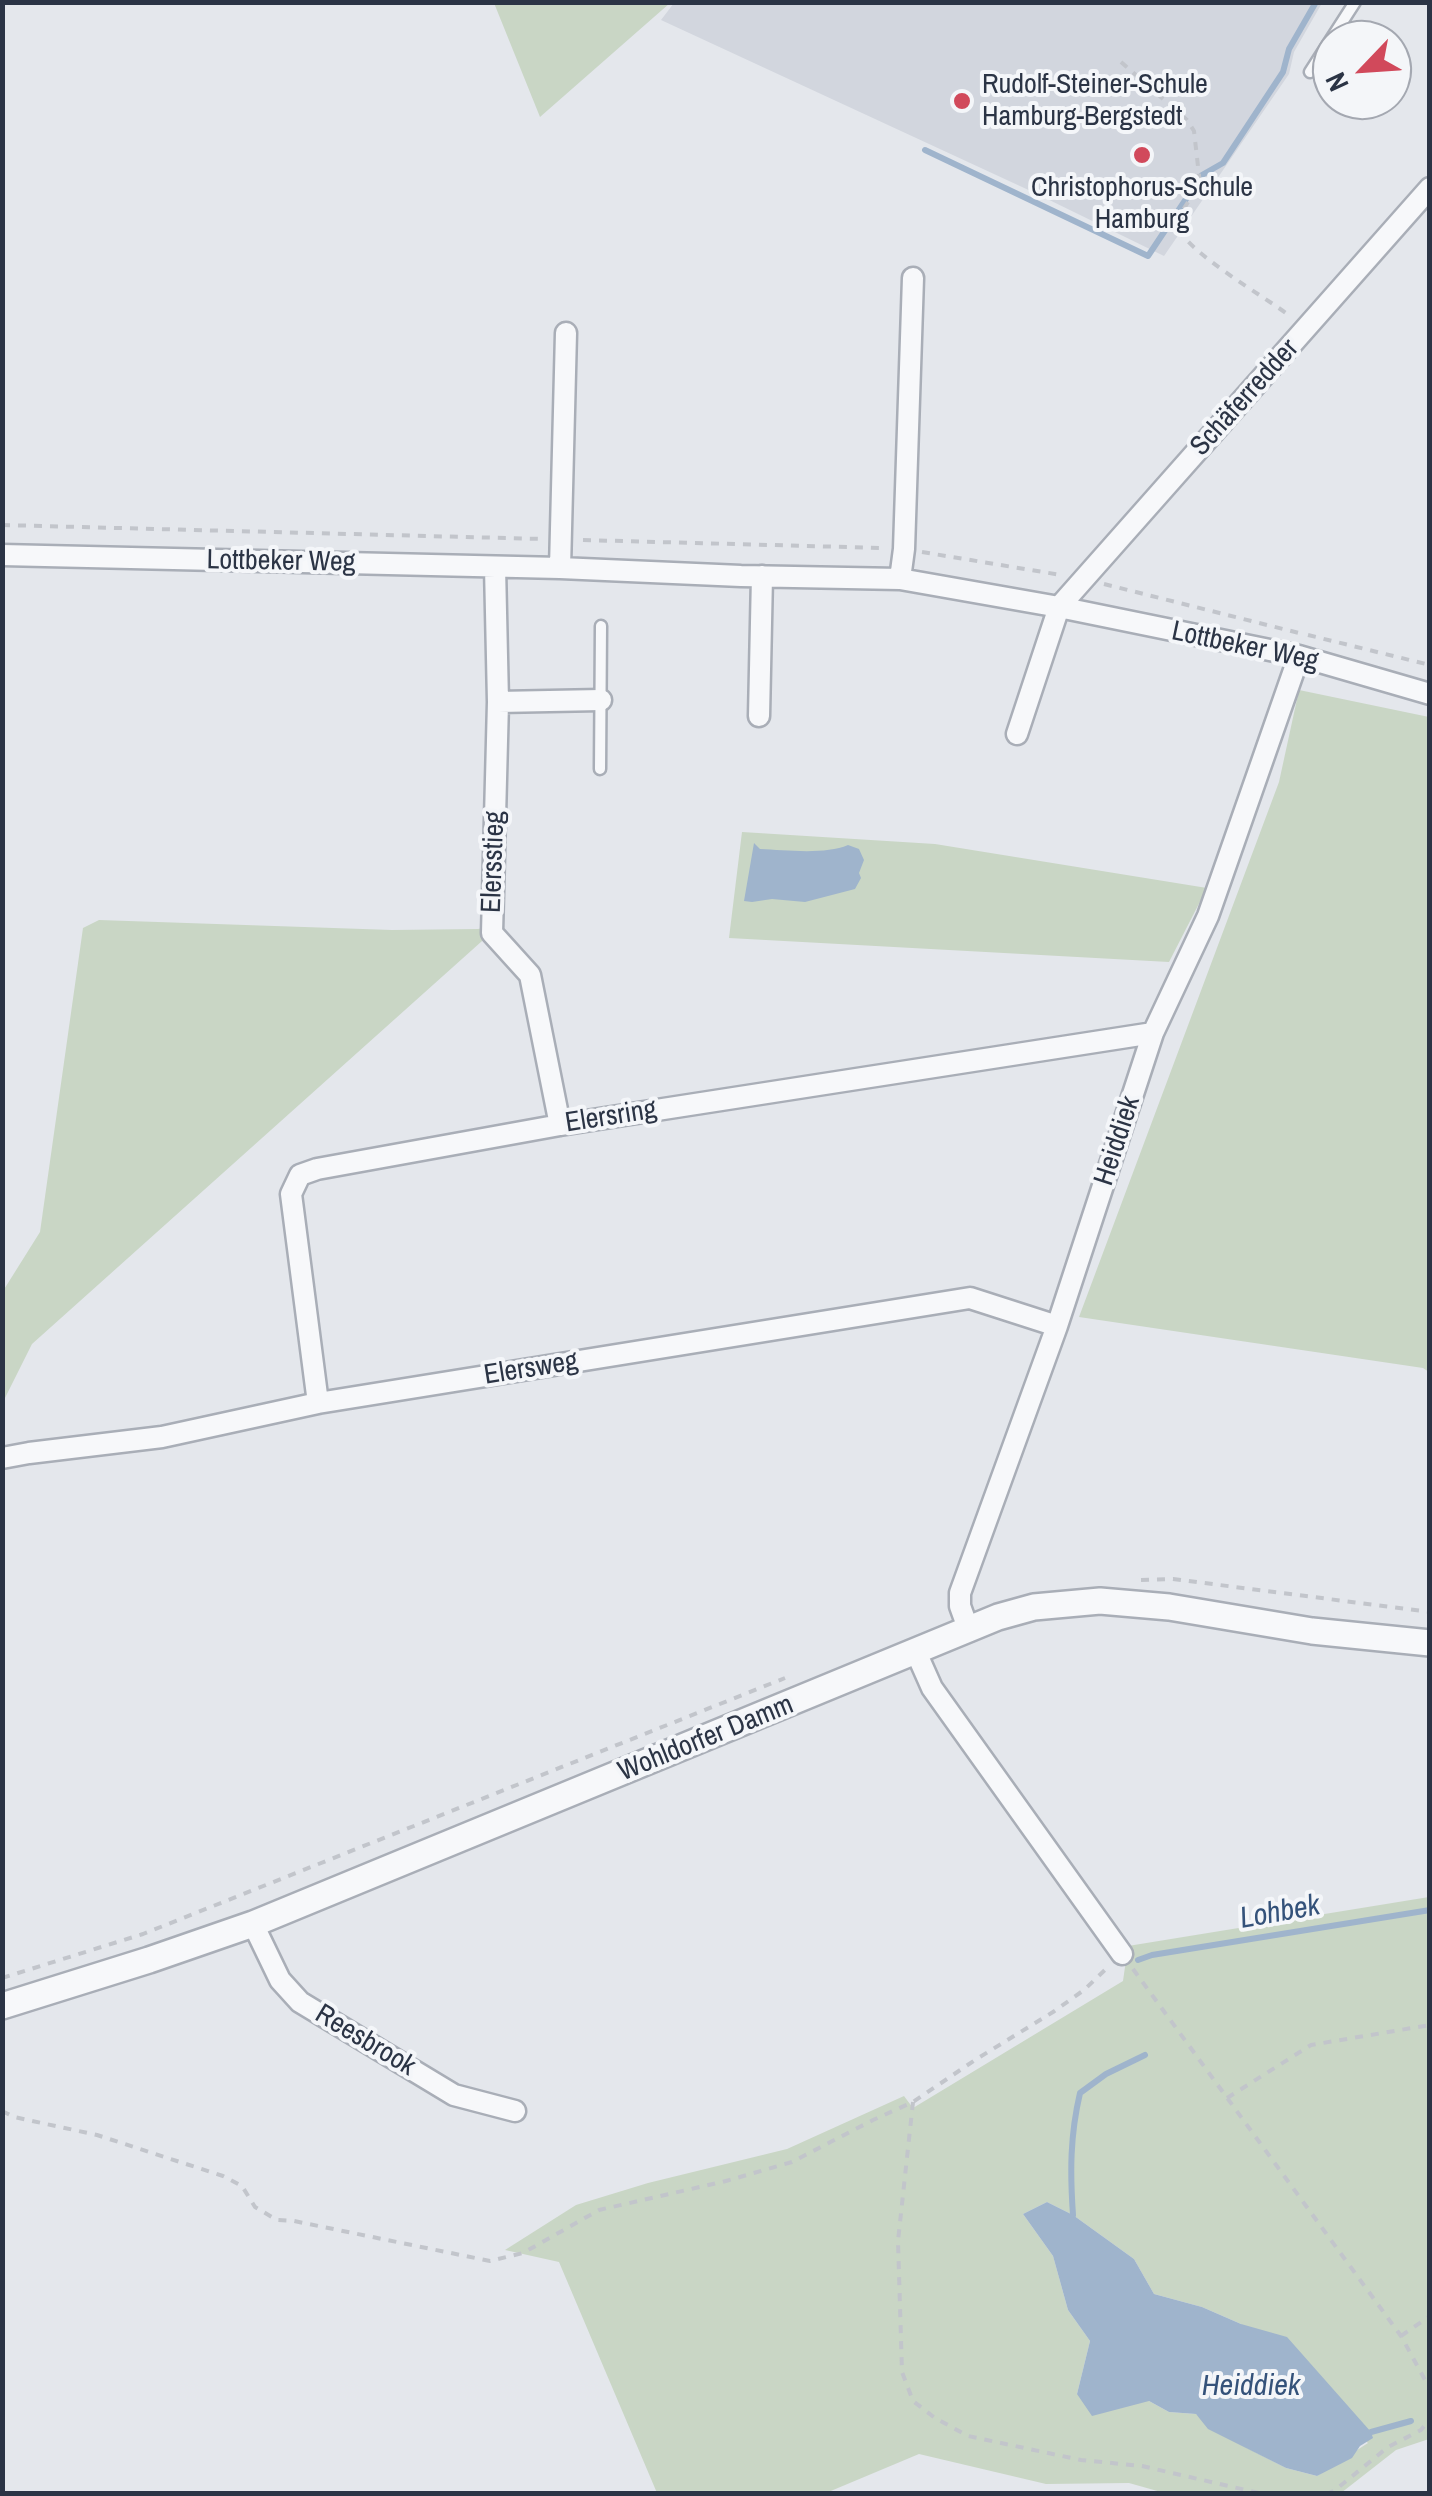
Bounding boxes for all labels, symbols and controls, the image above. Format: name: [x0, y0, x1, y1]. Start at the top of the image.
north arrow: [1312, 20, 1412, 120]
text: N: [1316, 66, 1357, 97]
place label: Rudolf-Steiner-Schule Hamburg-Bergstedt: [982, 68, 1208, 134]
marker: Rudolf-Steiner-Schule Hamburg-Bergstedt: [951, 90, 973, 112]
marker: Christophorus-Schule Hamburg: [1131, 144, 1153, 166]
place label: Christophorus-Schule Hamburg: [1031, 171, 1253, 237]
street label: Schäferredder: [1184, 333, 1306, 463]
street label: Lottbeker Weg: [206, 544, 356, 580]
street label: Lottbeker Weg: [1169, 615, 1321, 679]
street label: Elersstieg: [475, 810, 513, 914]
street label: Heiddiek: [1088, 1092, 1148, 1190]
street label: Elersring: [563, 1093, 659, 1141]
street label: Elersweg: [482, 1345, 580, 1393]
street label: Wohldorfer Damm: [614, 1689, 798, 1789]
water label: Lohbek: [1237, 1888, 1323, 1938]
street label: Reesbrook: [309, 1998, 421, 2084]
water label: Heiddiek: [1202, 2369, 1300, 2405]

